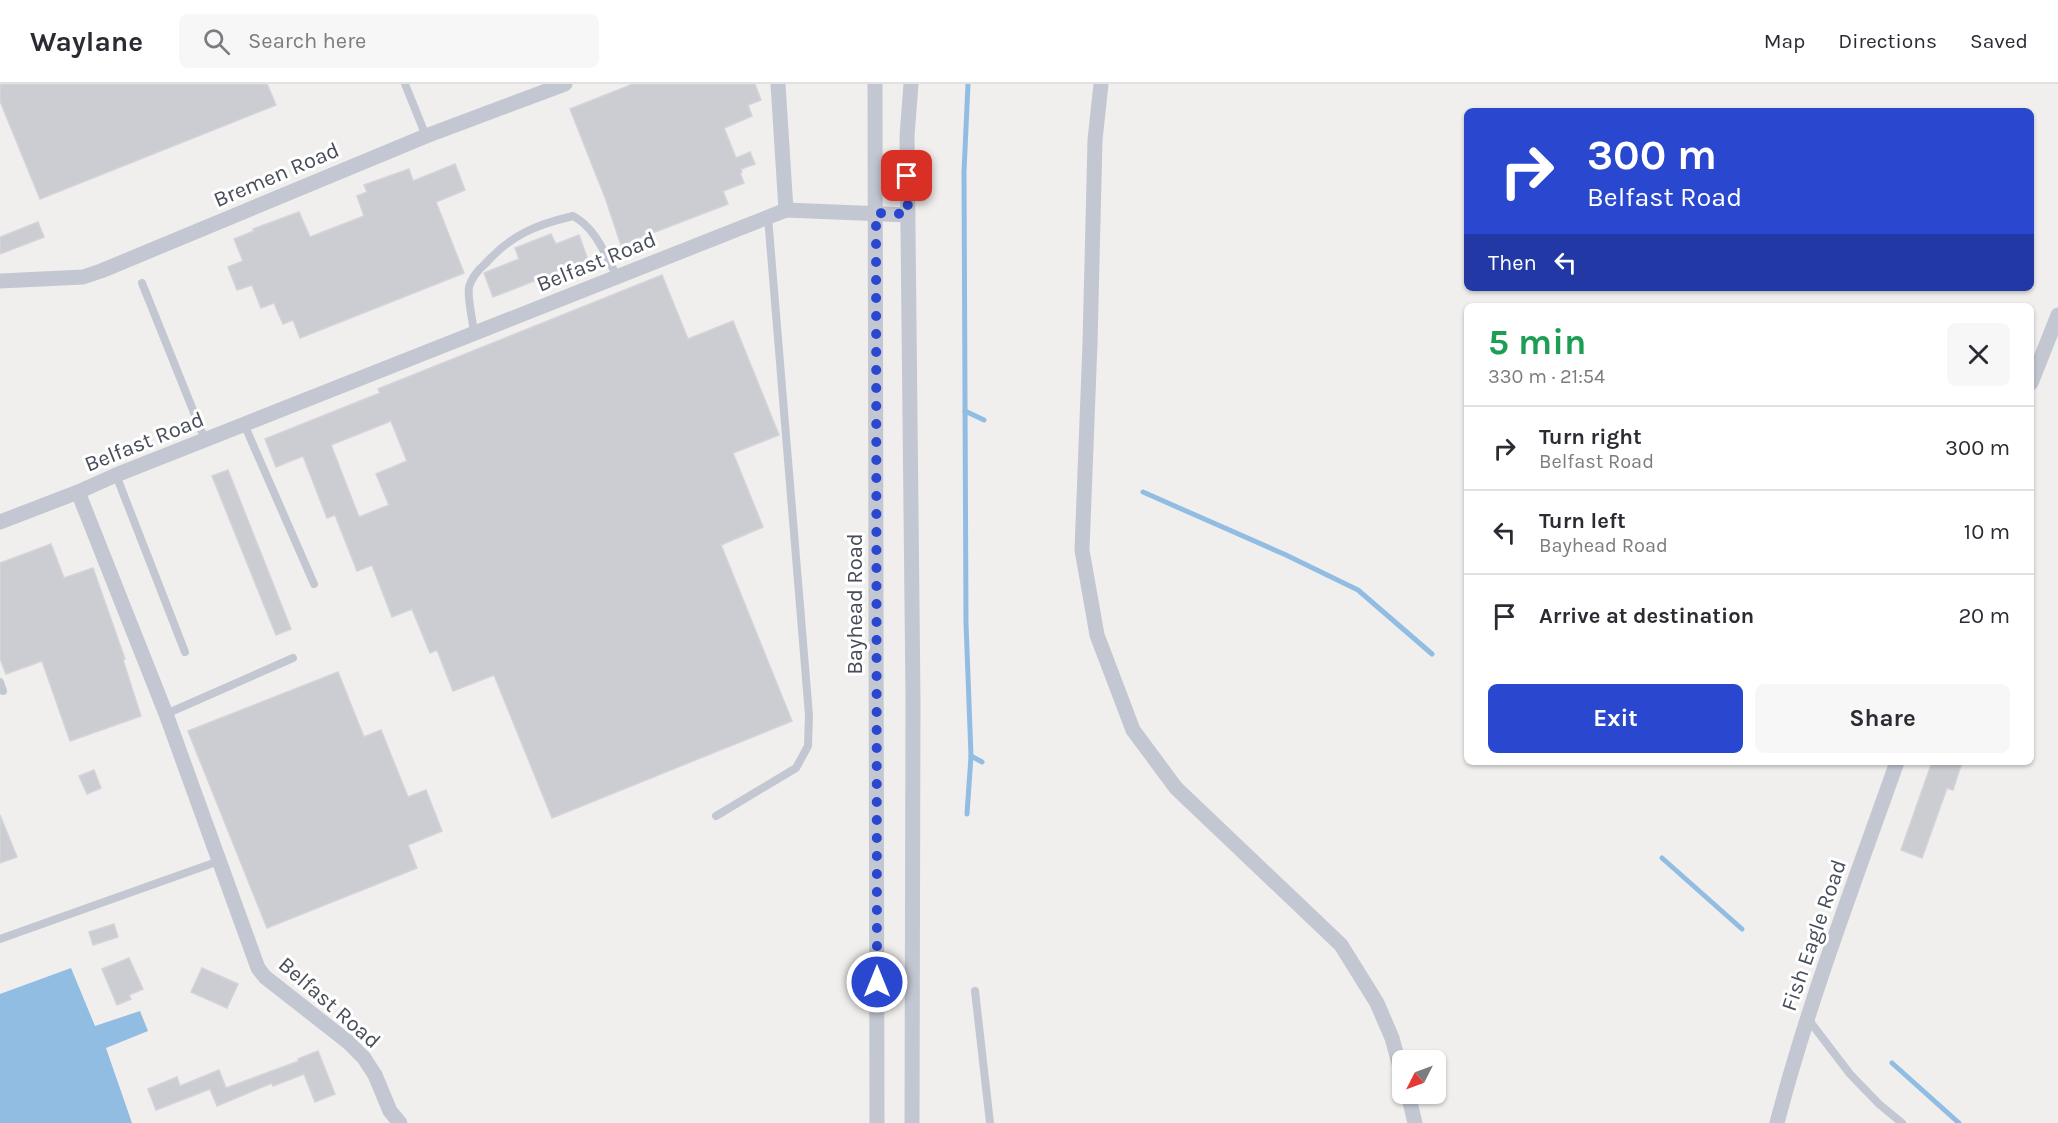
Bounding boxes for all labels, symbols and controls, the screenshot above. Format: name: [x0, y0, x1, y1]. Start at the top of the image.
search box: [179, 14, 599, 68]
text: Waylane: [30, 25, 143, 58]
icon: search: [200, 25, 233, 58]
text: Search here: [248, 28, 366, 54]
text: Map: [1764, 29, 1805, 53]
text: Directions: [1838, 29, 1937, 53]
text: Saved: [1970, 29, 2028, 53]
text: 300 m: [1587, 130, 1717, 180]
icon: right: [1488, 132, 1566, 210]
street label: Bremen Road: [210, 137, 343, 213]
pin: [881, 150, 932, 201]
icon: arrive: [890, 159, 923, 192]
text: Belfast Road: [1587, 181, 1742, 213]
street label: Belfast Road: [533, 226, 660, 298]
icon: left: [1549, 246, 1582, 279]
text: Then: [1488, 250, 1537, 276]
text: 5 min: [1488, 321, 1586, 363]
button: close: [1947, 323, 2010, 386]
text: 330 m · 21:54: [1488, 365, 1605, 388]
street label: Belfast Road: [81, 406, 208, 478]
text: Turn right: [1539, 424, 1642, 450]
icon: right: [1488, 432, 1521, 465]
text: 300 m: [1945, 435, 2010, 461]
text: Belfast Road: [1539, 450, 1654, 473]
text: Turn left: [1539, 508, 1626, 534]
icon: left: [1488, 516, 1521, 549]
text: 10 m: [1964, 519, 2010, 545]
street label: Bayhead Road: [842, 533, 868, 675]
text: Bayhead Road: [1539, 534, 1668, 557]
icon: arrive: [1488, 600, 1521, 633]
text: Arrive at destination: [1539, 603, 1754, 629]
text: 20 m: [1958, 603, 2010, 629]
button: Exit: [1488, 684, 1743, 753]
button: Share: [1755, 684, 2010, 753]
street label: Fish Eagle Road: [1776, 856, 1852, 1014]
position arrow: [845, 950, 909, 1014]
street label: Belfast Road: [273, 951, 386, 1054]
north arrow: [1392, 1050, 1446, 1104]
map controls: [1392, 1050, 1446, 1104]

